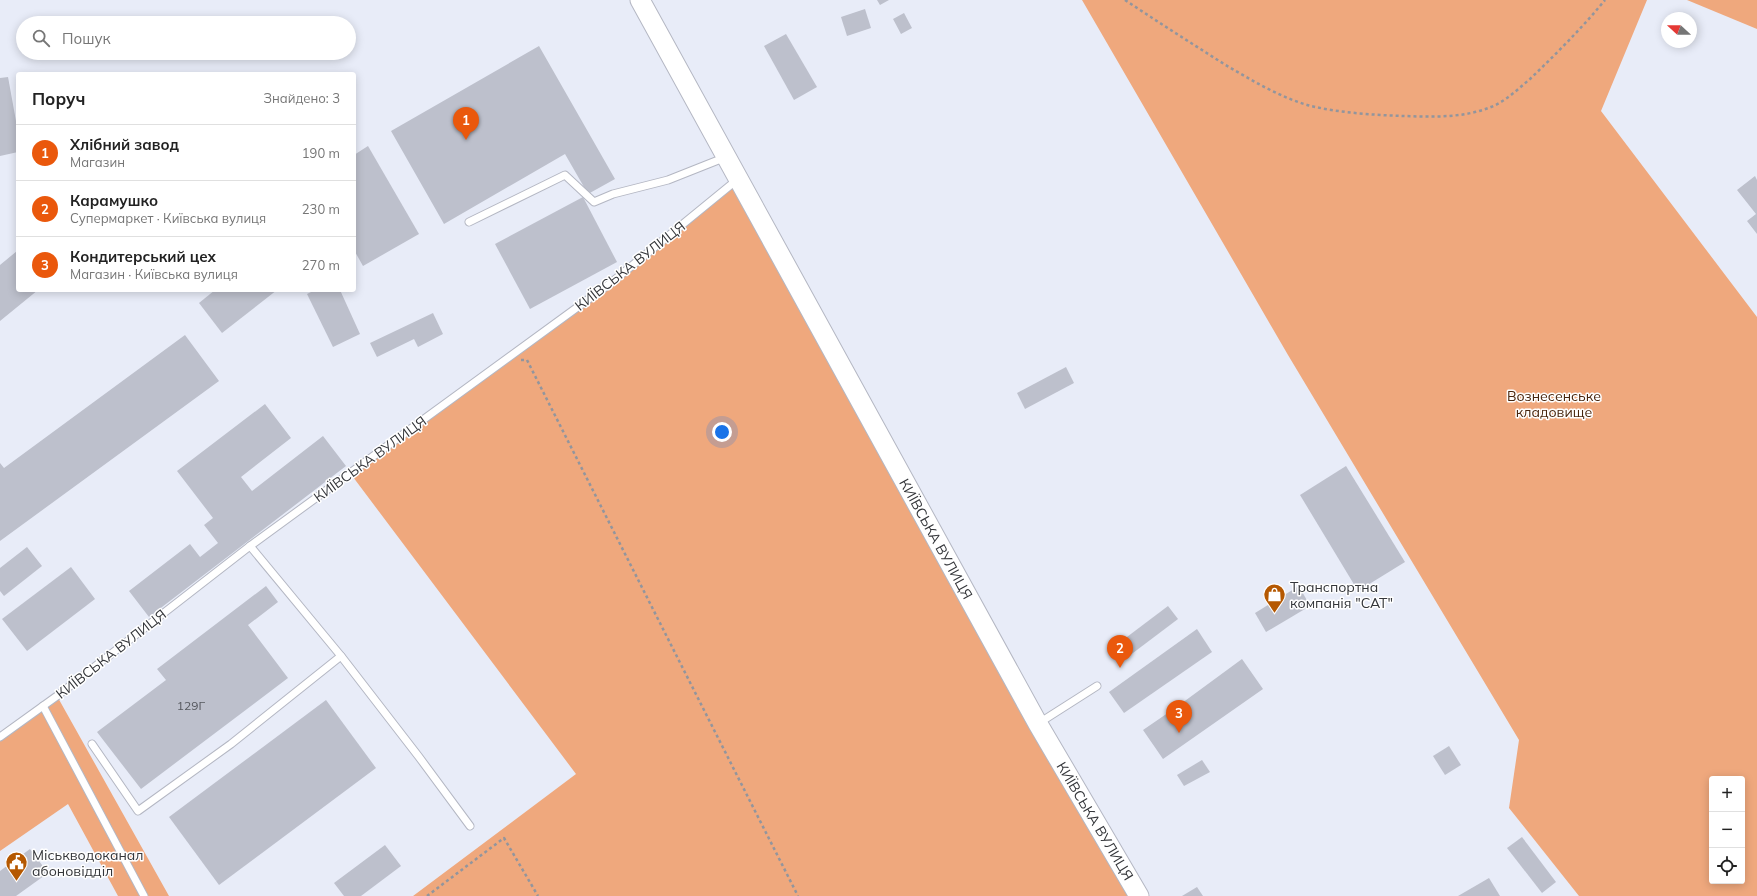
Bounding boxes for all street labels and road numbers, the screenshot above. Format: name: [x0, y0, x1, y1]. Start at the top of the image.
street label: КИЇВСЬКА ВУЛИЦЯ: [571, 217, 689, 315]
street label: КИЇВСЬКА ВУЛИЦЯ: [310, 412, 430, 506]
street label: КИЇВСЬКА ВУЛИЦЯ: [895, 476, 977, 602]
street label: КИЇВСЬКА ВУЛИЦЯ: [52, 605, 170, 703]
street label: КИЇВСЬКА ВУЛИЦЯ: [1052, 758, 1138, 884]

